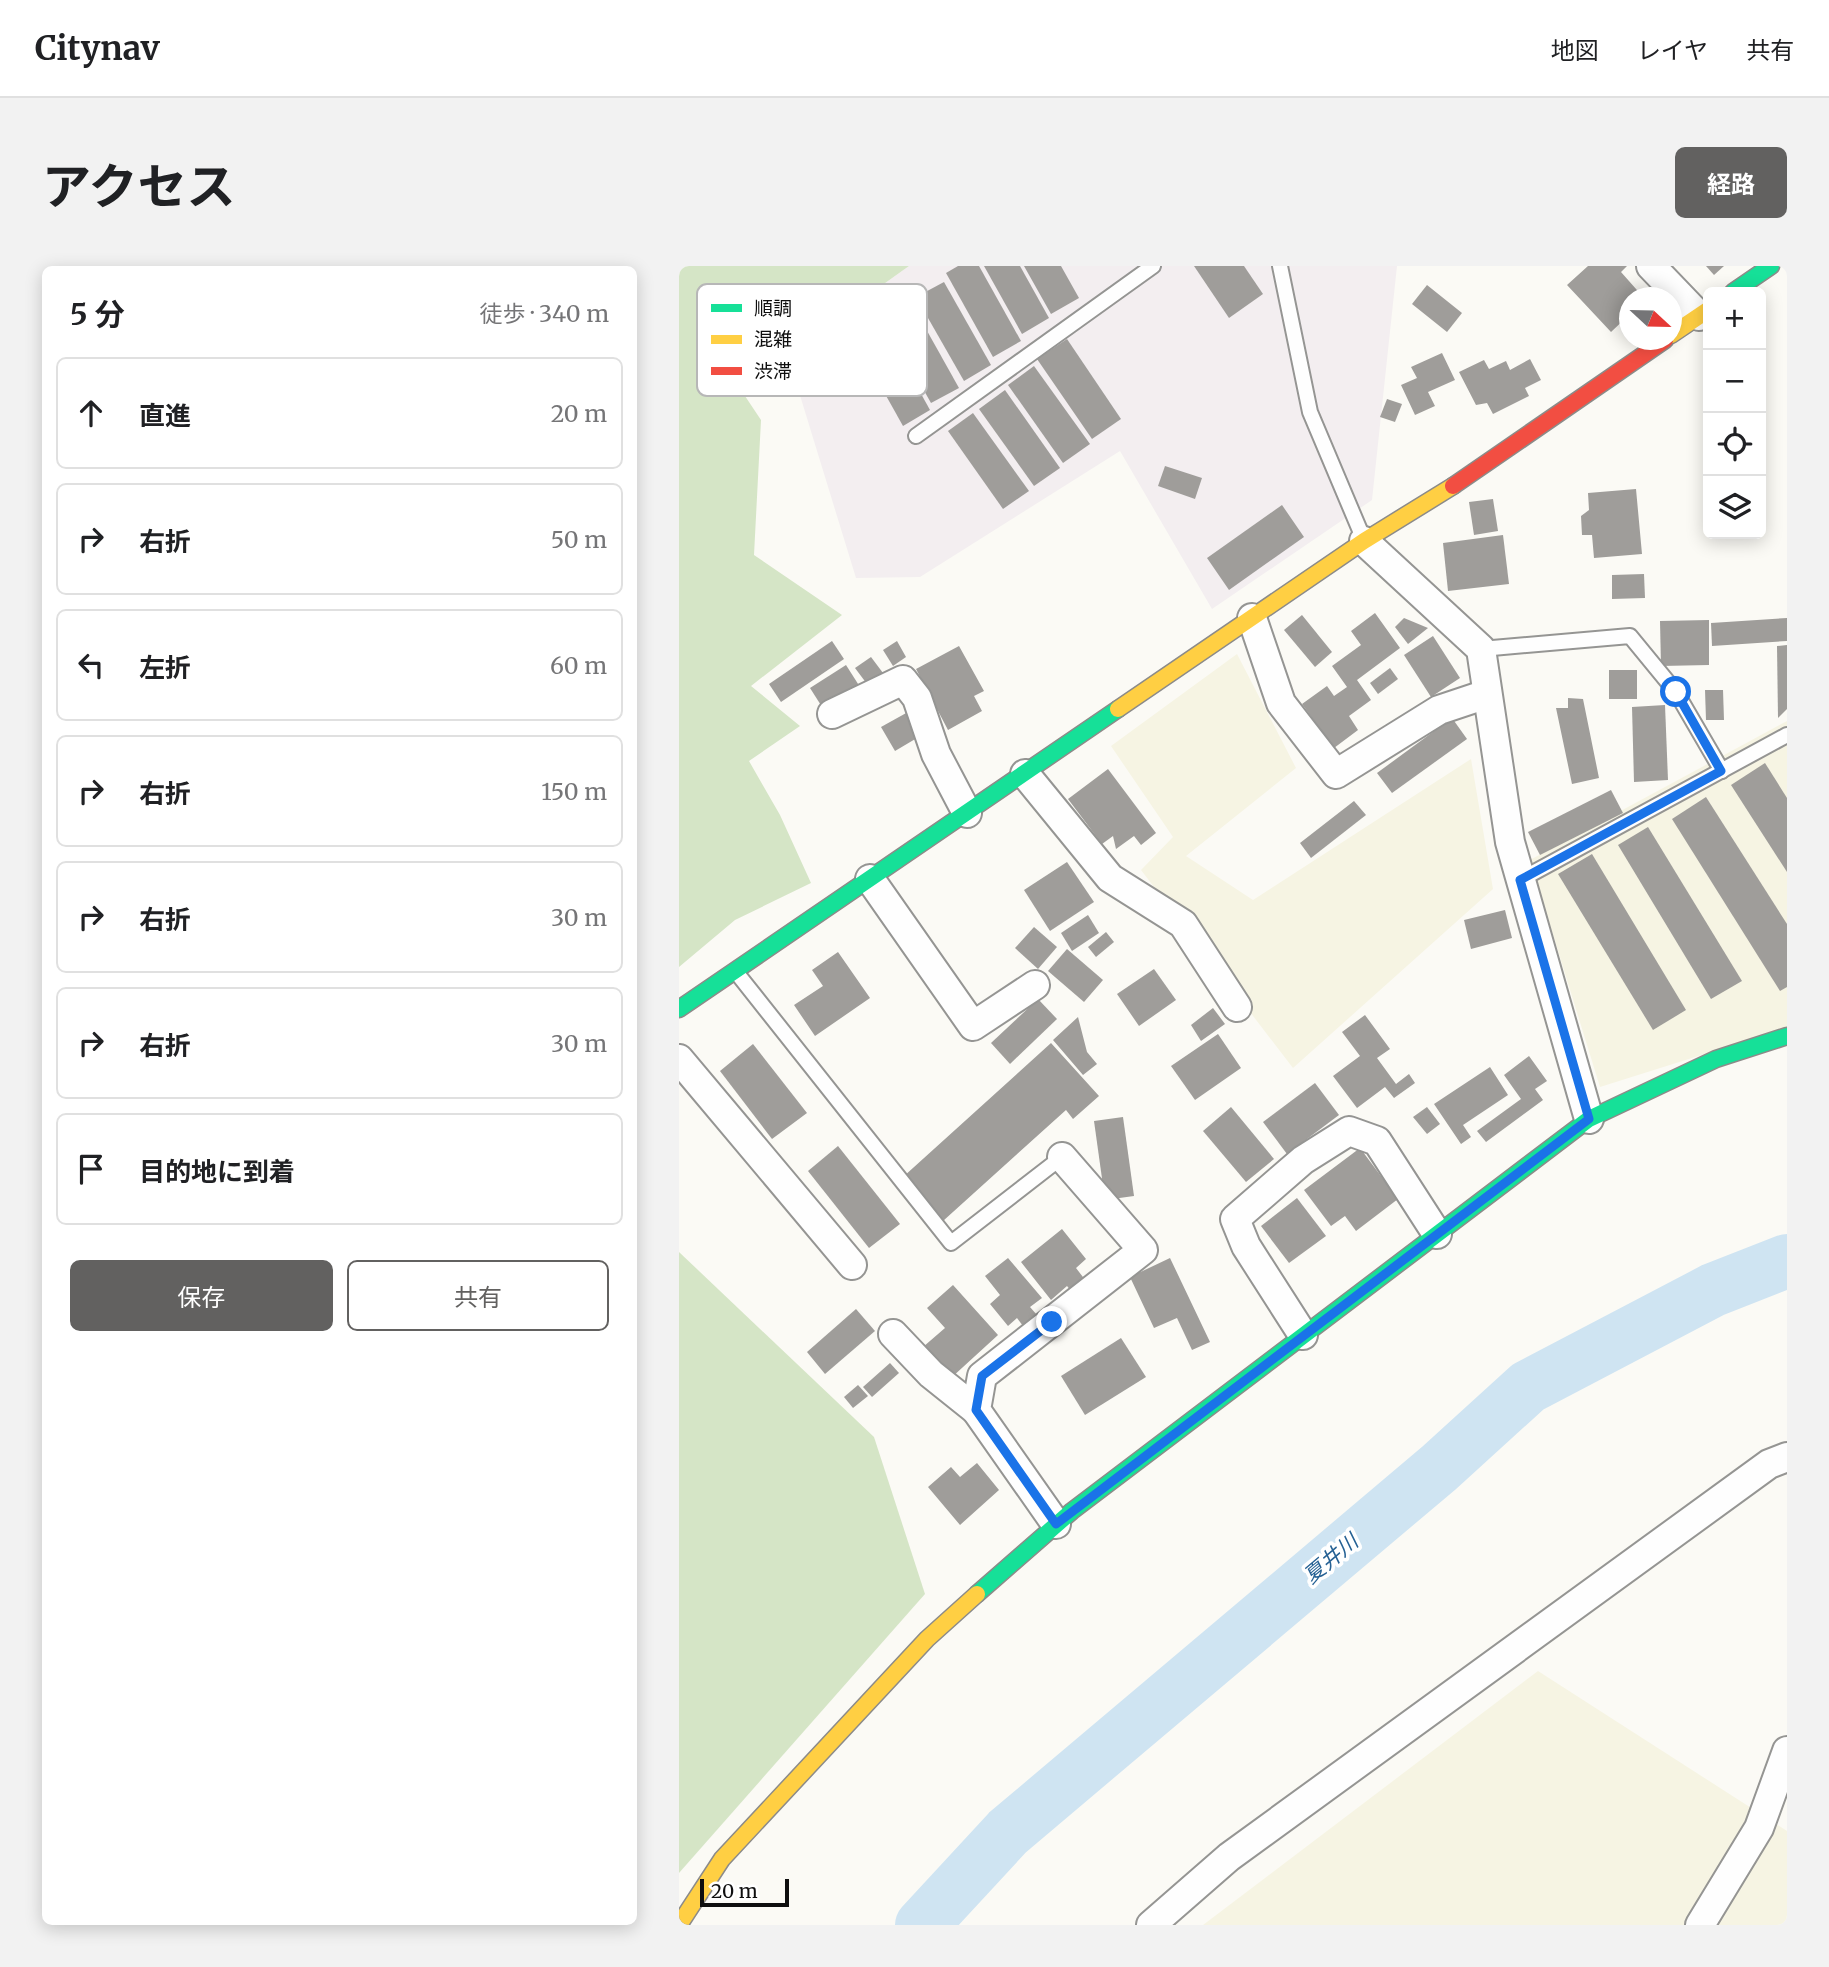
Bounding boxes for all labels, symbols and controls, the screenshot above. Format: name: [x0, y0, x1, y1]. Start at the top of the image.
text: Citynav: [35, 28, 160, 69]
text: 地図: [1551, 35, 1599, 66]
text: レイヤ: [1637, 35, 1708, 66]
text: 共有: [1746, 35, 1794, 66]
button: 経路: [1675, 147, 1787, 218]
text: アクセス: [42, 156, 236, 217]
legend: [697, 284, 927, 396]
north arrow: [1619, 287, 1682, 350]
map controls: [1703, 287, 1766, 539]
button: +: [1703, 287, 1766, 350]
text: 5 分: [70, 295, 125, 333]
text: 順調: [754, 296, 792, 320]
text: 徒歩 · 340 m: [480, 299, 609, 328]
text: 混雑: [754, 327, 792, 351]
button: −: [1703, 350, 1766, 413]
text: 渋滞: [754, 359, 792, 383]
icon: ahead: [72, 394, 110, 432]
text: 直進: [139, 399, 191, 432]
text: 20 m: [551, 399, 607, 428]
button: locate: [1703, 413, 1766, 476]
button: layers: [1703, 476, 1766, 539]
icon: right: [72, 520, 110, 558]
text: 右折: [139, 525, 191, 558]
text: 50 m: [551, 525, 607, 554]
icon: left: [72, 646, 110, 684]
text: 左折: [139, 651, 191, 684]
text: 60 m: [550, 651, 607, 680]
route start: [1660, 676, 1691, 707]
icon: right: [72, 772, 110, 810]
text: 右折: [139, 777, 191, 810]
text: 150 m: [541, 777, 607, 806]
icon: right: [72, 898, 110, 936]
text: 右折: [139, 903, 191, 936]
text: 30 m: [551, 903, 607, 932]
icon: right: [72, 1024, 110, 1062]
text: 右折: [139, 1029, 191, 1062]
text: 30 m: [551, 1029, 607, 1058]
icon: arrive: [72, 1150, 110, 1188]
text: 目的地に到着: [139, 1155, 295, 1188]
button: 保存: [70, 1260, 333, 1331]
button: 共有: [347, 1260, 609, 1331]
route end: [1036, 1306, 1067, 1337]
water label: 夏井川: [1298, 1527, 1365, 1589]
scale bar: [700, 1876, 789, 1908]
text: 20 m: [711, 1879, 758, 1903]

